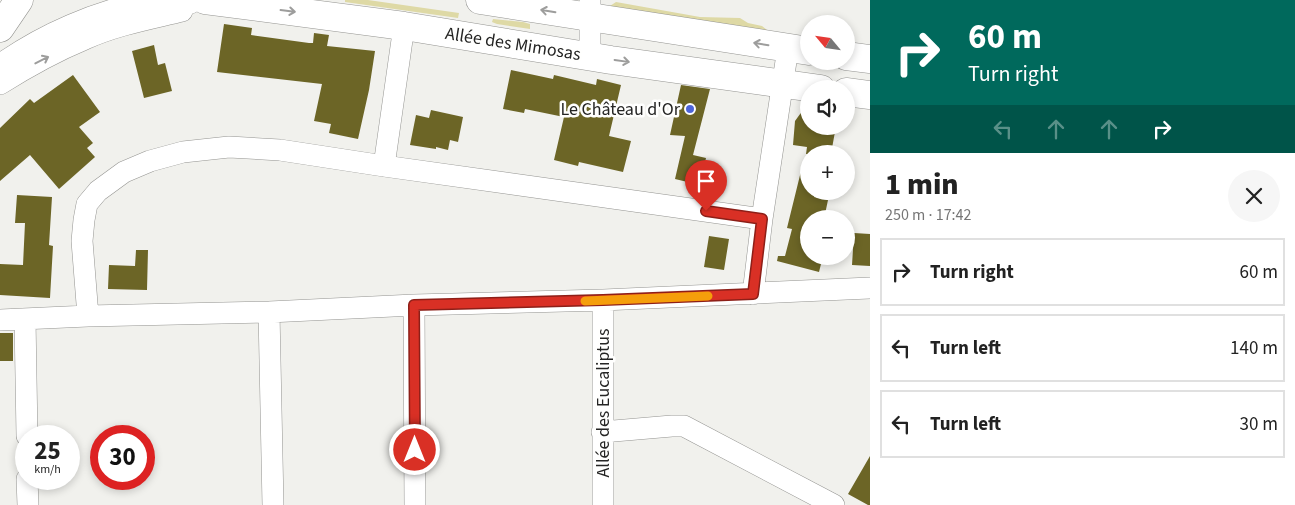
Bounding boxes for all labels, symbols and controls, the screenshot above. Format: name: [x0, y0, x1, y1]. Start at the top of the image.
one-way arrow: [280, 6, 296, 16]
one-way arrow: [540, 6, 556, 16]
text: 60 m: [968, 12, 1042, 62]
north arrow: [800, 15, 855, 70]
map controls: [800, 15, 855, 265]
icon: right: [885, 20, 950, 85]
street label: Allée des Mimosas: [443, 21, 583, 67]
one-way arrow: [753, 39, 769, 49]
one-way arrow: [35, 55, 50, 65]
one-way arrow: [614, 57, 630, 67]
text: Turn right: [968, 58, 1058, 90]
button: sound: [800, 80, 855, 135]
place label: Le Château d'Or: [560, 97, 681, 122]
marker: Le Château d'Or: [684, 103, 696, 115]
icon: left: [989, 115, 1017, 143]
icon: ahead: [1042, 115, 1070, 143]
icon: ahead: [1095, 115, 1123, 143]
icon: right: [1148, 115, 1176, 143]
button: +: [800, 145, 855, 200]
pin: [685, 160, 727, 211]
text: 1 min: [885, 163, 959, 206]
icon: arrive: [692, 167, 720, 195]
button: close: [1228, 170, 1280, 222]
text: 250 m · 17:42: [885, 204, 972, 226]
button: −: [800, 210, 855, 265]
icon: right: [887, 258, 915, 286]
text: Turn right: [930, 259, 1014, 286]
text: 60 m: [1240, 259, 1278, 286]
street label: Allée des Eucaliptus: [591, 329, 616, 477]
icon: left: [887, 334, 915, 362]
text: Turn left: [930, 335, 1001, 362]
text: 140 m: [1230, 335, 1278, 362]
icon: left: [887, 410, 915, 438]
text: Turn left: [930, 411, 1001, 438]
text: 30 m: [1240, 411, 1278, 438]
position arrow: [388, 423, 440, 475]
speed limit sign: 30: [90, 425, 155, 490]
text: 25: [34, 433, 61, 469]
text: km/h: [34, 461, 61, 478]

